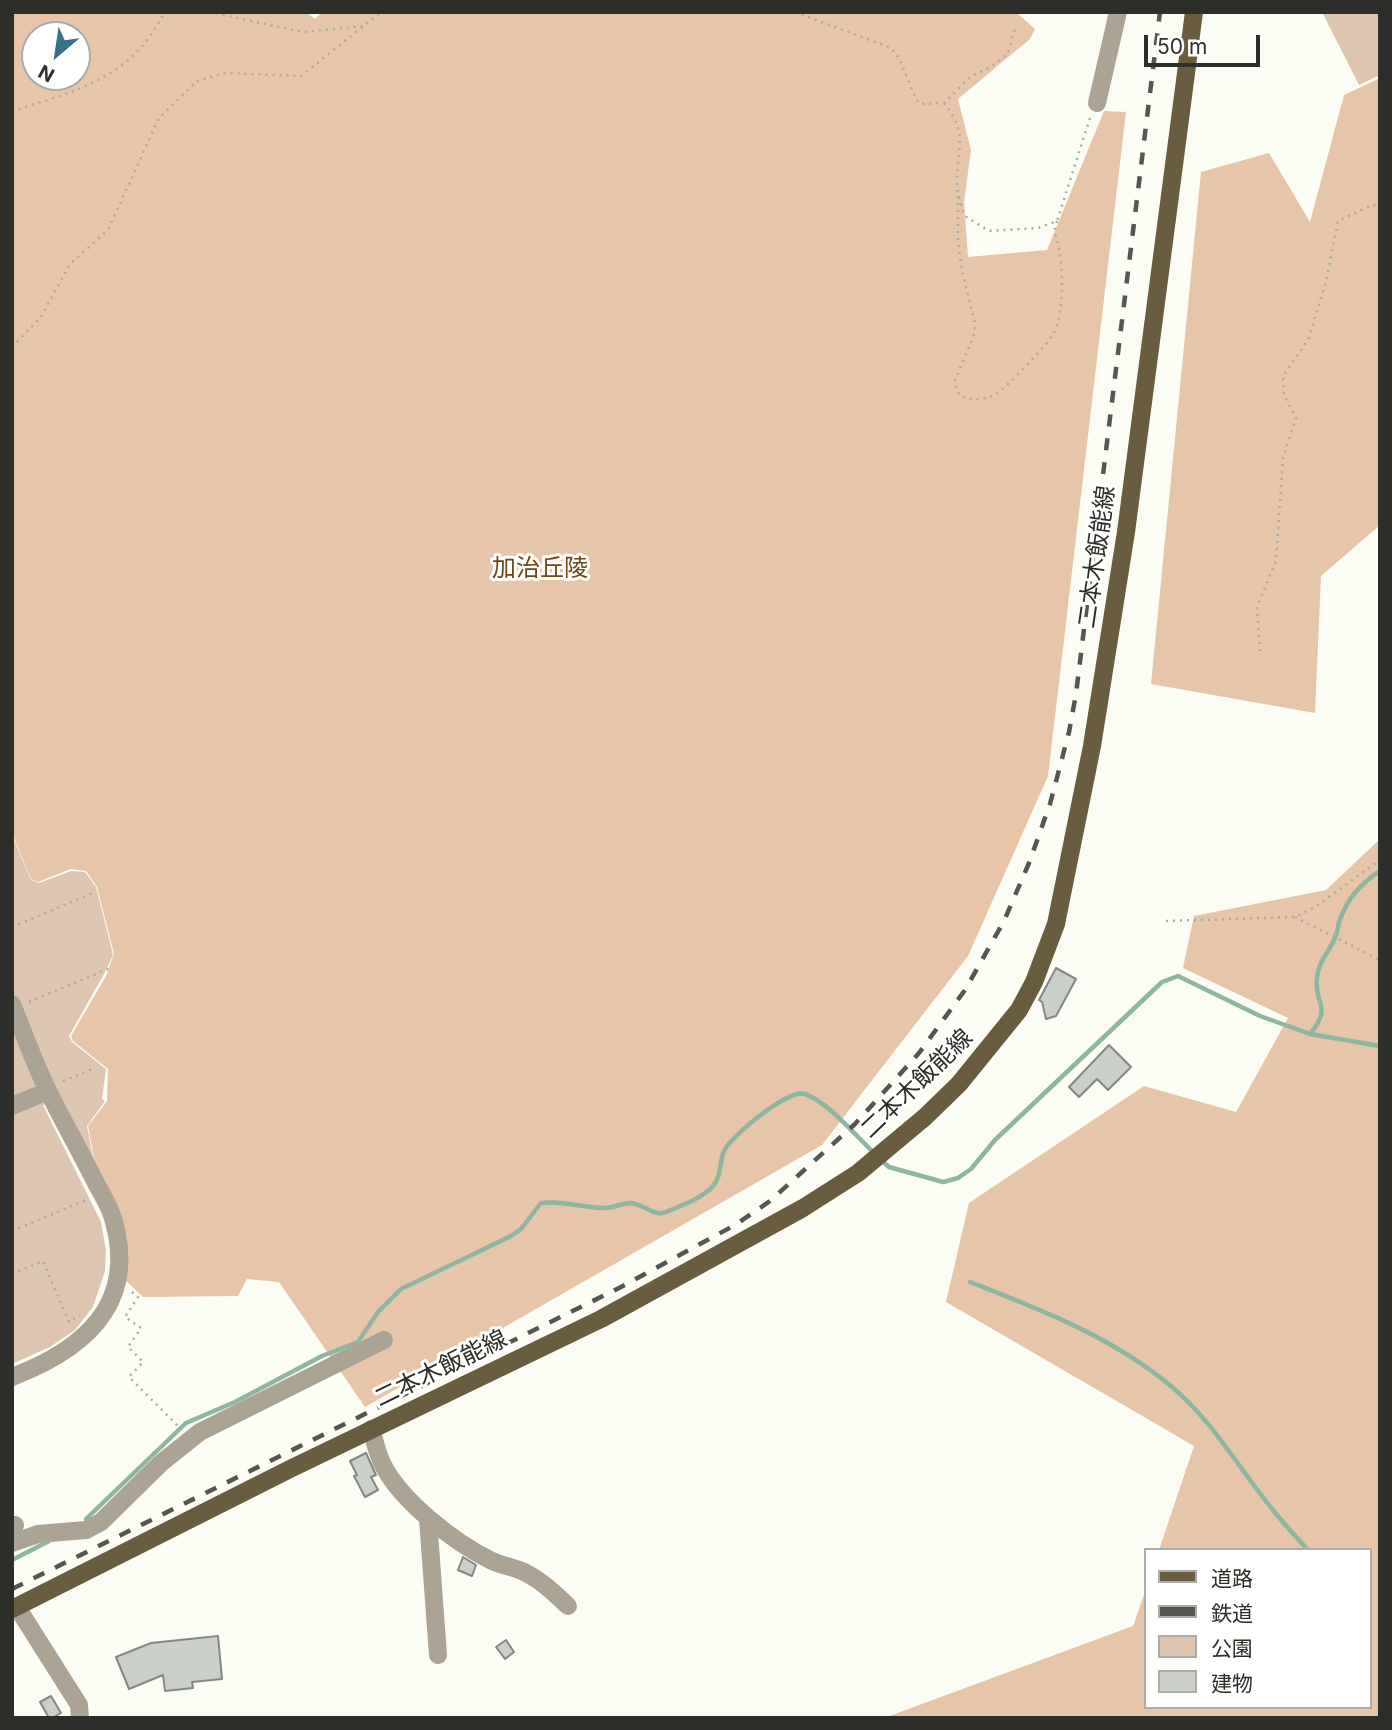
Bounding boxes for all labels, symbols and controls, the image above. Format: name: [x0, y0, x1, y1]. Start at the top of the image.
north arrow: [21, 21, 91, 91]
scale bar: [1147, 21, 1262, 65]
text: 50 m: [1157, 34, 1207, 59]
text: N: [35, 59, 58, 87]
street label: 二本木飯能線: [1073, 484, 1121, 630]
park label: 加治丘陵: [492, 555, 588, 583]
street label: 二本木飯能線: [855, 1024, 979, 1144]
street label: 二本木飯能線: [370, 1324, 512, 1414]
legend: [1144, 1548, 1371, 1709]
text: 道路: [1211, 1566, 1253, 1591]
text: 鉄道: [1211, 1601, 1253, 1626]
text: 公園: [1211, 1636, 1253, 1661]
text: 建物: [1211, 1671, 1253, 1696]

